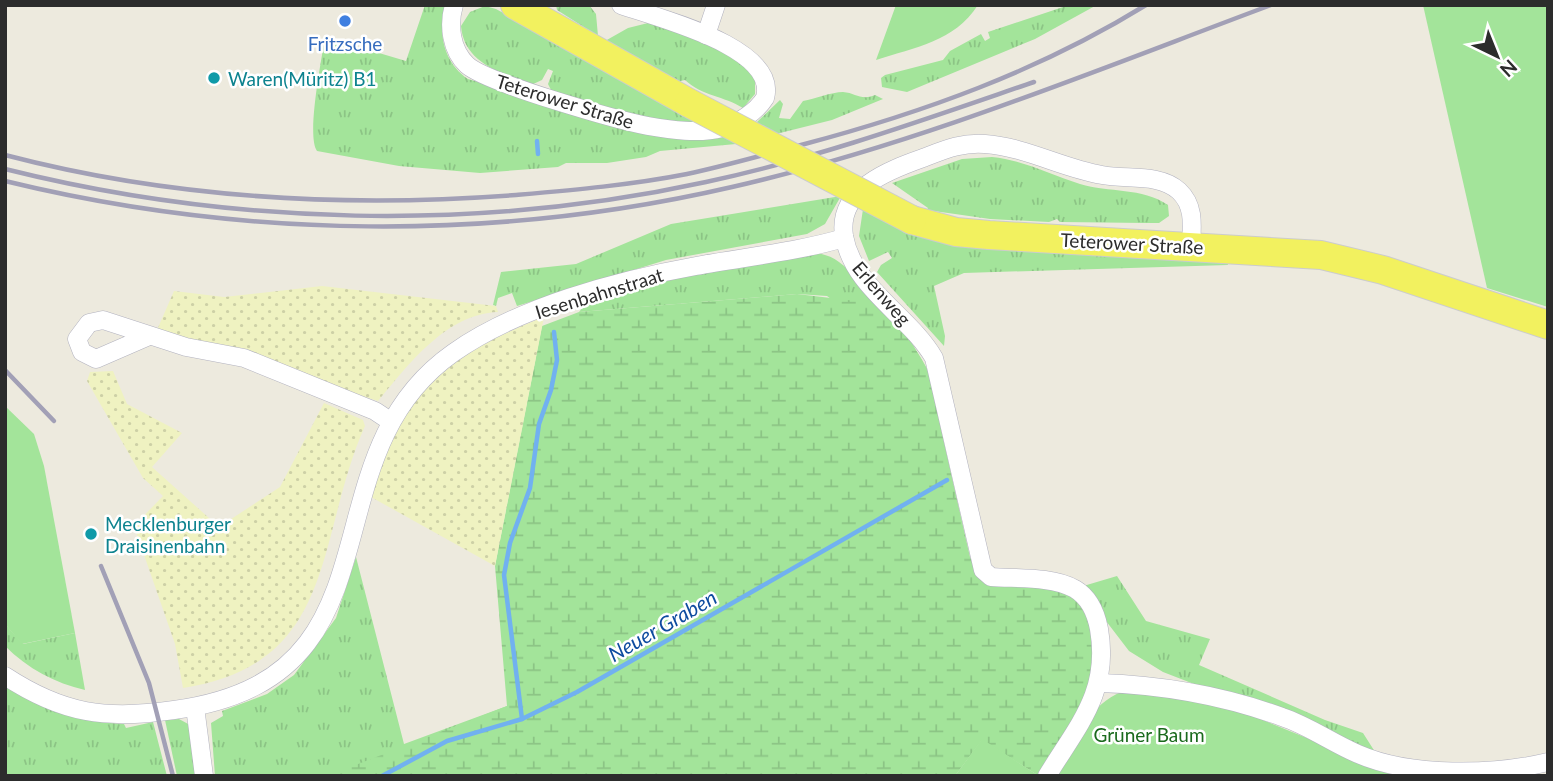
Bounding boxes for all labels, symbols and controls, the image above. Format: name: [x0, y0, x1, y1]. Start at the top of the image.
marker: Fritzsche: [337, 13, 353, 29]
north arrow: [1462, 21, 1532, 91]
place label: Fritzsche: [308, 32, 382, 55]
text: N: [1496, 55, 1522, 82]
place label: Waren(Müritz) B1: [228, 67, 376, 90]
street label: Teterower Straße: [493, 69, 637, 133]
marker: Waren(Müritz) B1: [206, 70, 222, 86]
street label: Teterower Straße: [1060, 228, 1204, 258]
street label: Erlenweg: [848, 256, 916, 330]
street label: Iesenbahnstraat: [532, 263, 666, 323]
place label: Mecklenburger Draisinenbahn: [105, 512, 231, 557]
marker: Mecklenburger Draisinenbahn: [83, 526, 99, 542]
water label: Neuer Graben: [603, 584, 721, 666]
park label: Grüner Baum: [1093, 723, 1205, 746]

